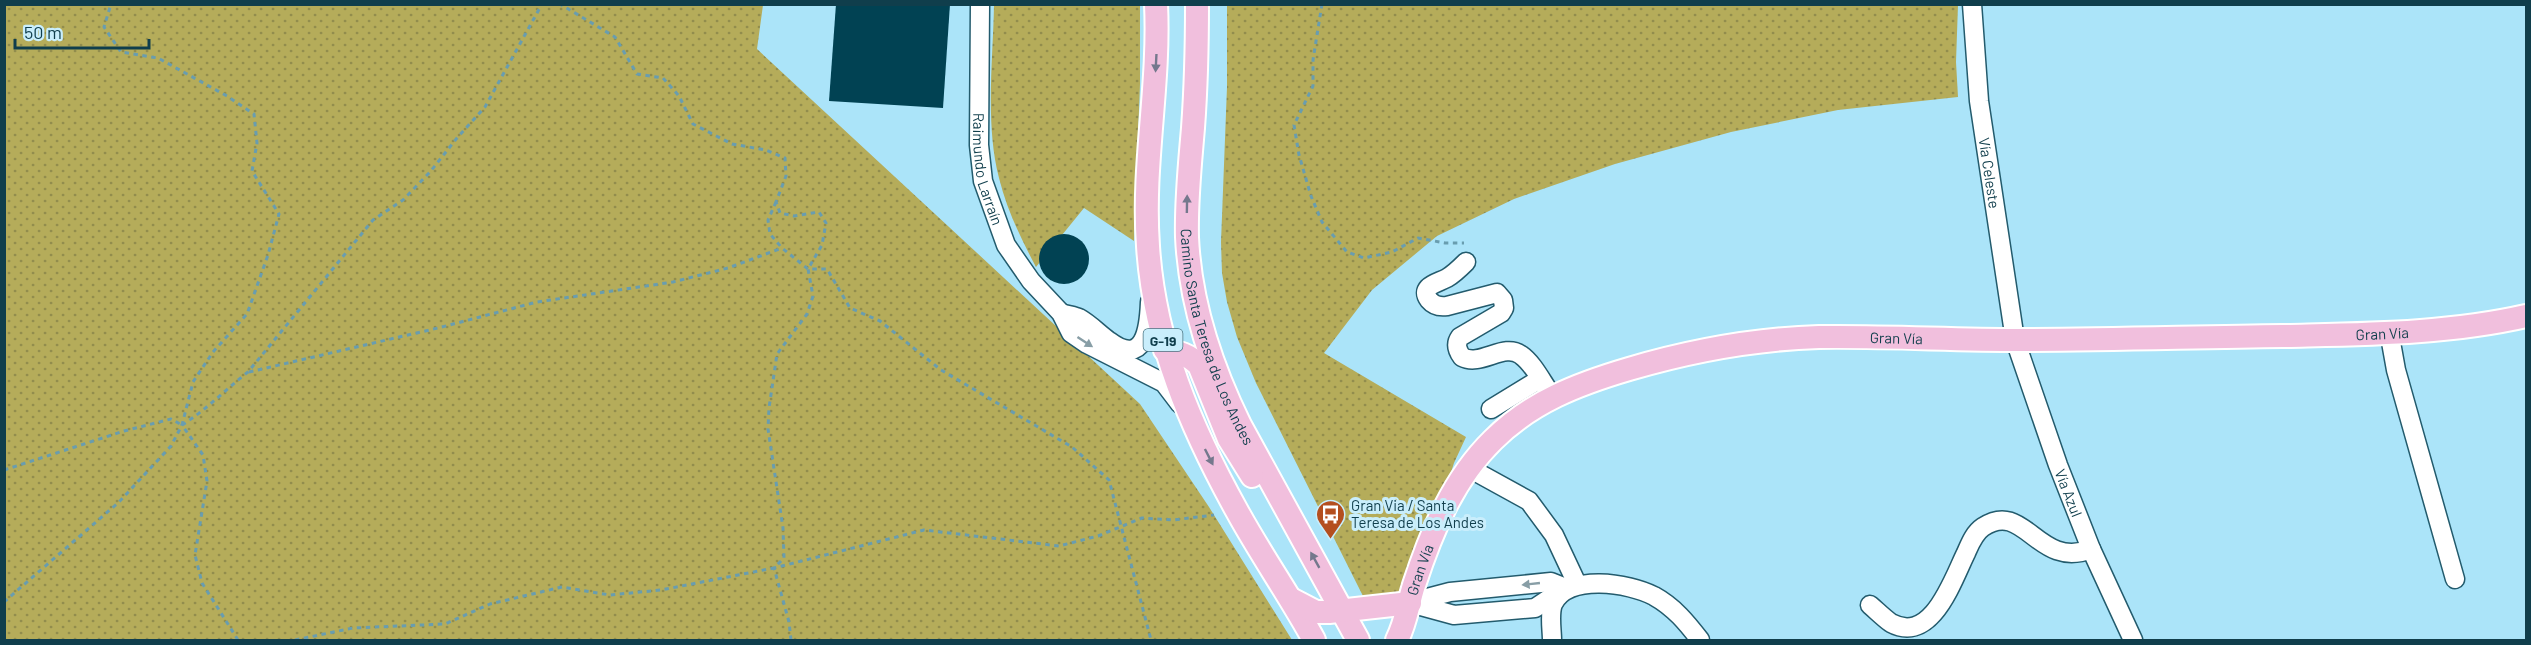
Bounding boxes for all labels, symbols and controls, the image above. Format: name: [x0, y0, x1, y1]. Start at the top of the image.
scale bar: [15, 12, 148, 50]
text: 50 m: [24, 21, 62, 43]
one-way arrow: [1152, 53, 1161, 72]
street label: Raimundo Larraín: [970, 113, 1007, 227]
street label: Vía Celeste: [1976, 136, 2004, 210]
one-way arrow: [1182, 195, 1192, 214]
street label: Camino Santa Teresa de Los Andes: [1178, 229, 1258, 448]
street label: Gran Vía: [2355, 323, 2409, 343]
street label: Gran Vía: [1870, 328, 1923, 347]
road number: G-19: [1144, 329, 1182, 351]
one-way arrow: [1077, 336, 1093, 347]
one-way arrow: [1204, 449, 1214, 466]
street label: Vía Azul: [2051, 466, 2086, 519]
place label: Gran Via / Santa Teresa de Los Andes: [1351, 496, 1484, 531]
bus stop icon: Gran Via / Santa Teresa de Los Andes: [1314, 498, 1346, 540]
street label: Gran Vía: [1402, 541, 1437, 597]
one-way arrow: [1310, 551, 1320, 568]
one-way arrow: [1522, 579, 1541, 589]

